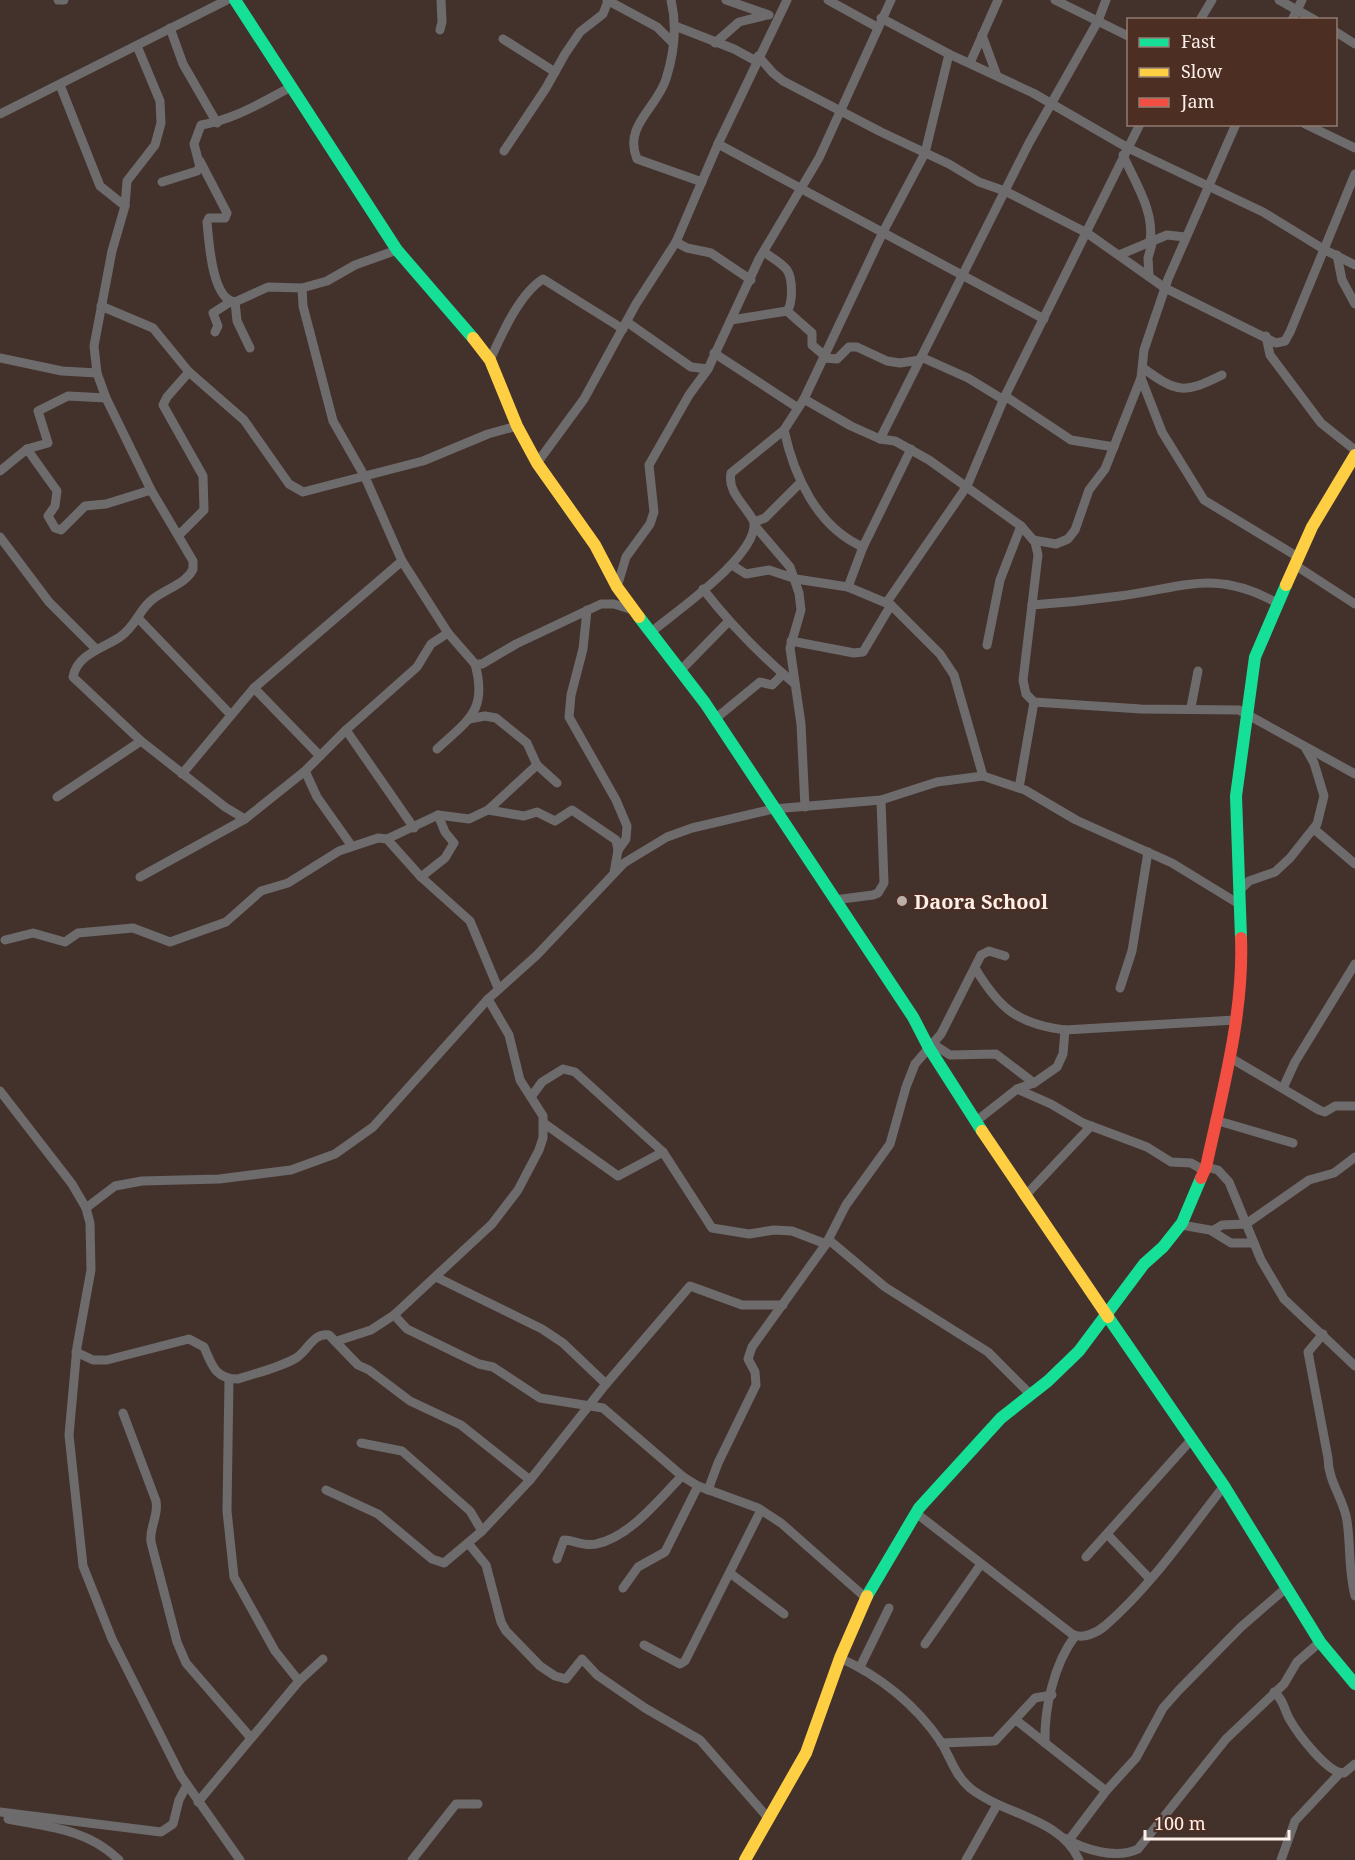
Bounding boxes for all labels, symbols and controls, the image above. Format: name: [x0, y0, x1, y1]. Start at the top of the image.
legend: [1127, 18, 1337, 126]
text: Fast: [1181, 29, 1216, 53]
text: Slow: [1181, 59, 1223, 83]
text: Jam: [1180, 89, 1215, 113]
place label: Daora School: [914, 888, 1048, 915]
marker: Daora School: [895, 894, 909, 908]
scale bar: [1145, 1803, 1289, 1841]
text: 100 m: [1154, 1811, 1206, 1835]

